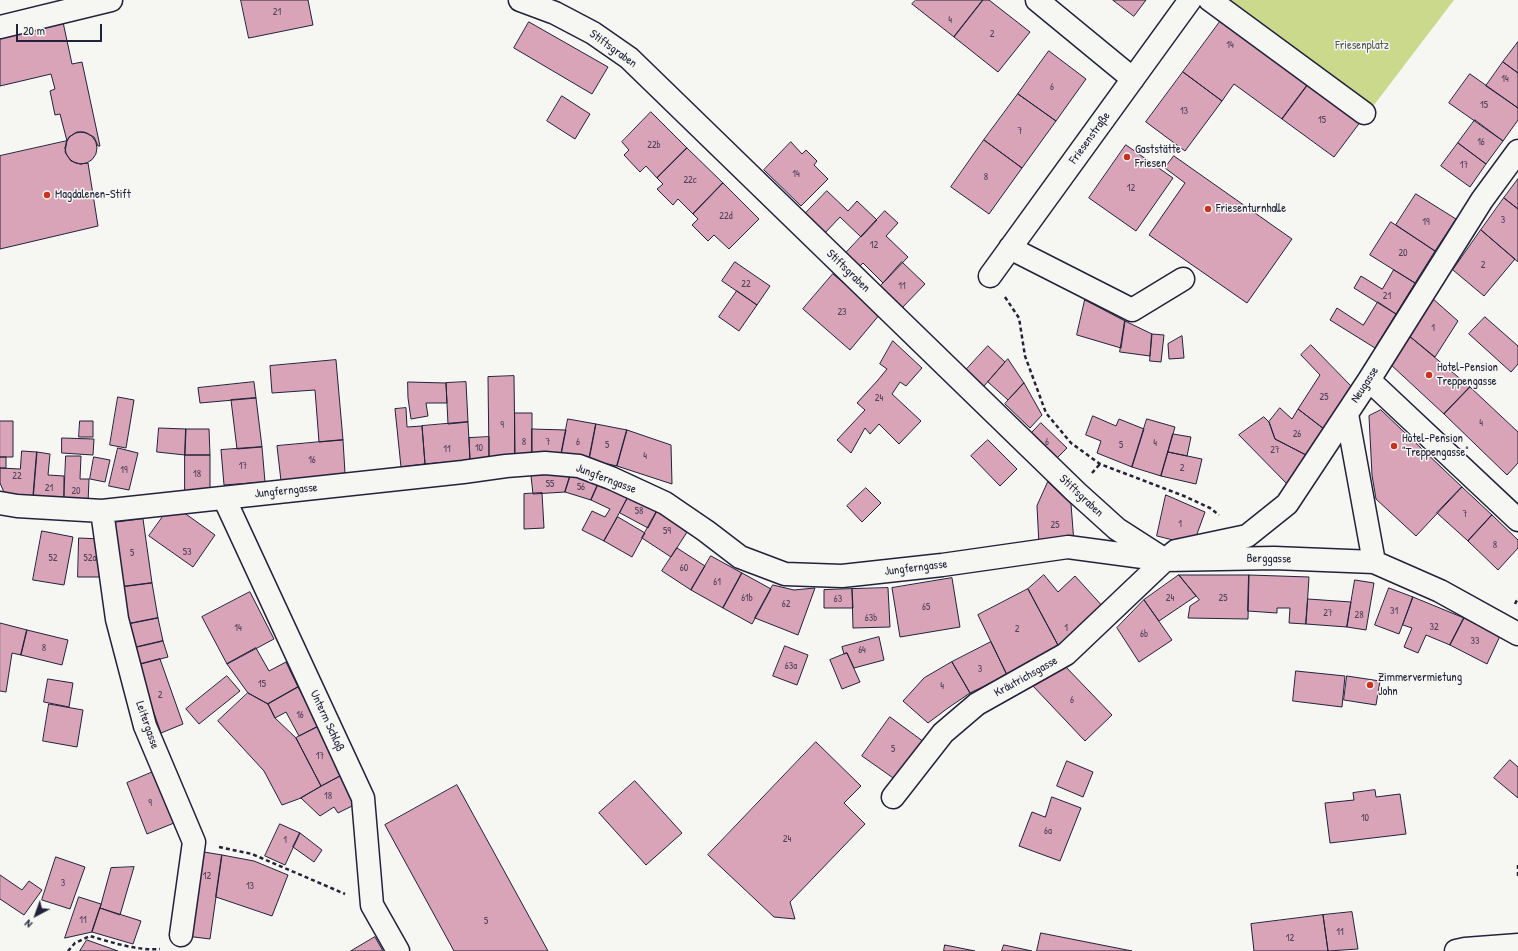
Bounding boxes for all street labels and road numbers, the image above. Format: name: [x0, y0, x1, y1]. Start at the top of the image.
street label: Stiftsgraben: [586, 27, 640, 71]
street label: Friesenstraße: [1066, 109, 1114, 167]
street label: Stiftsgraben: [823, 247, 873, 295]
street label: Neugasse: [1348, 364, 1382, 406]
street label: Jungferngasse: [574, 461, 638, 497]
street label: Stiftsgraben: [1056, 472, 1106, 520]
street label: Jungferngasse: [254, 481, 318, 501]
street label: Berggasse: [1246, 551, 1292, 567]
street label: Jungferngasse: [884, 557, 948, 579]
street label: Kräutrichsgasse: [992, 654, 1060, 700]
street label: Unterm Schloß: [307, 688, 347, 754]
street label: Leitergasse: [132, 699, 162, 751]

